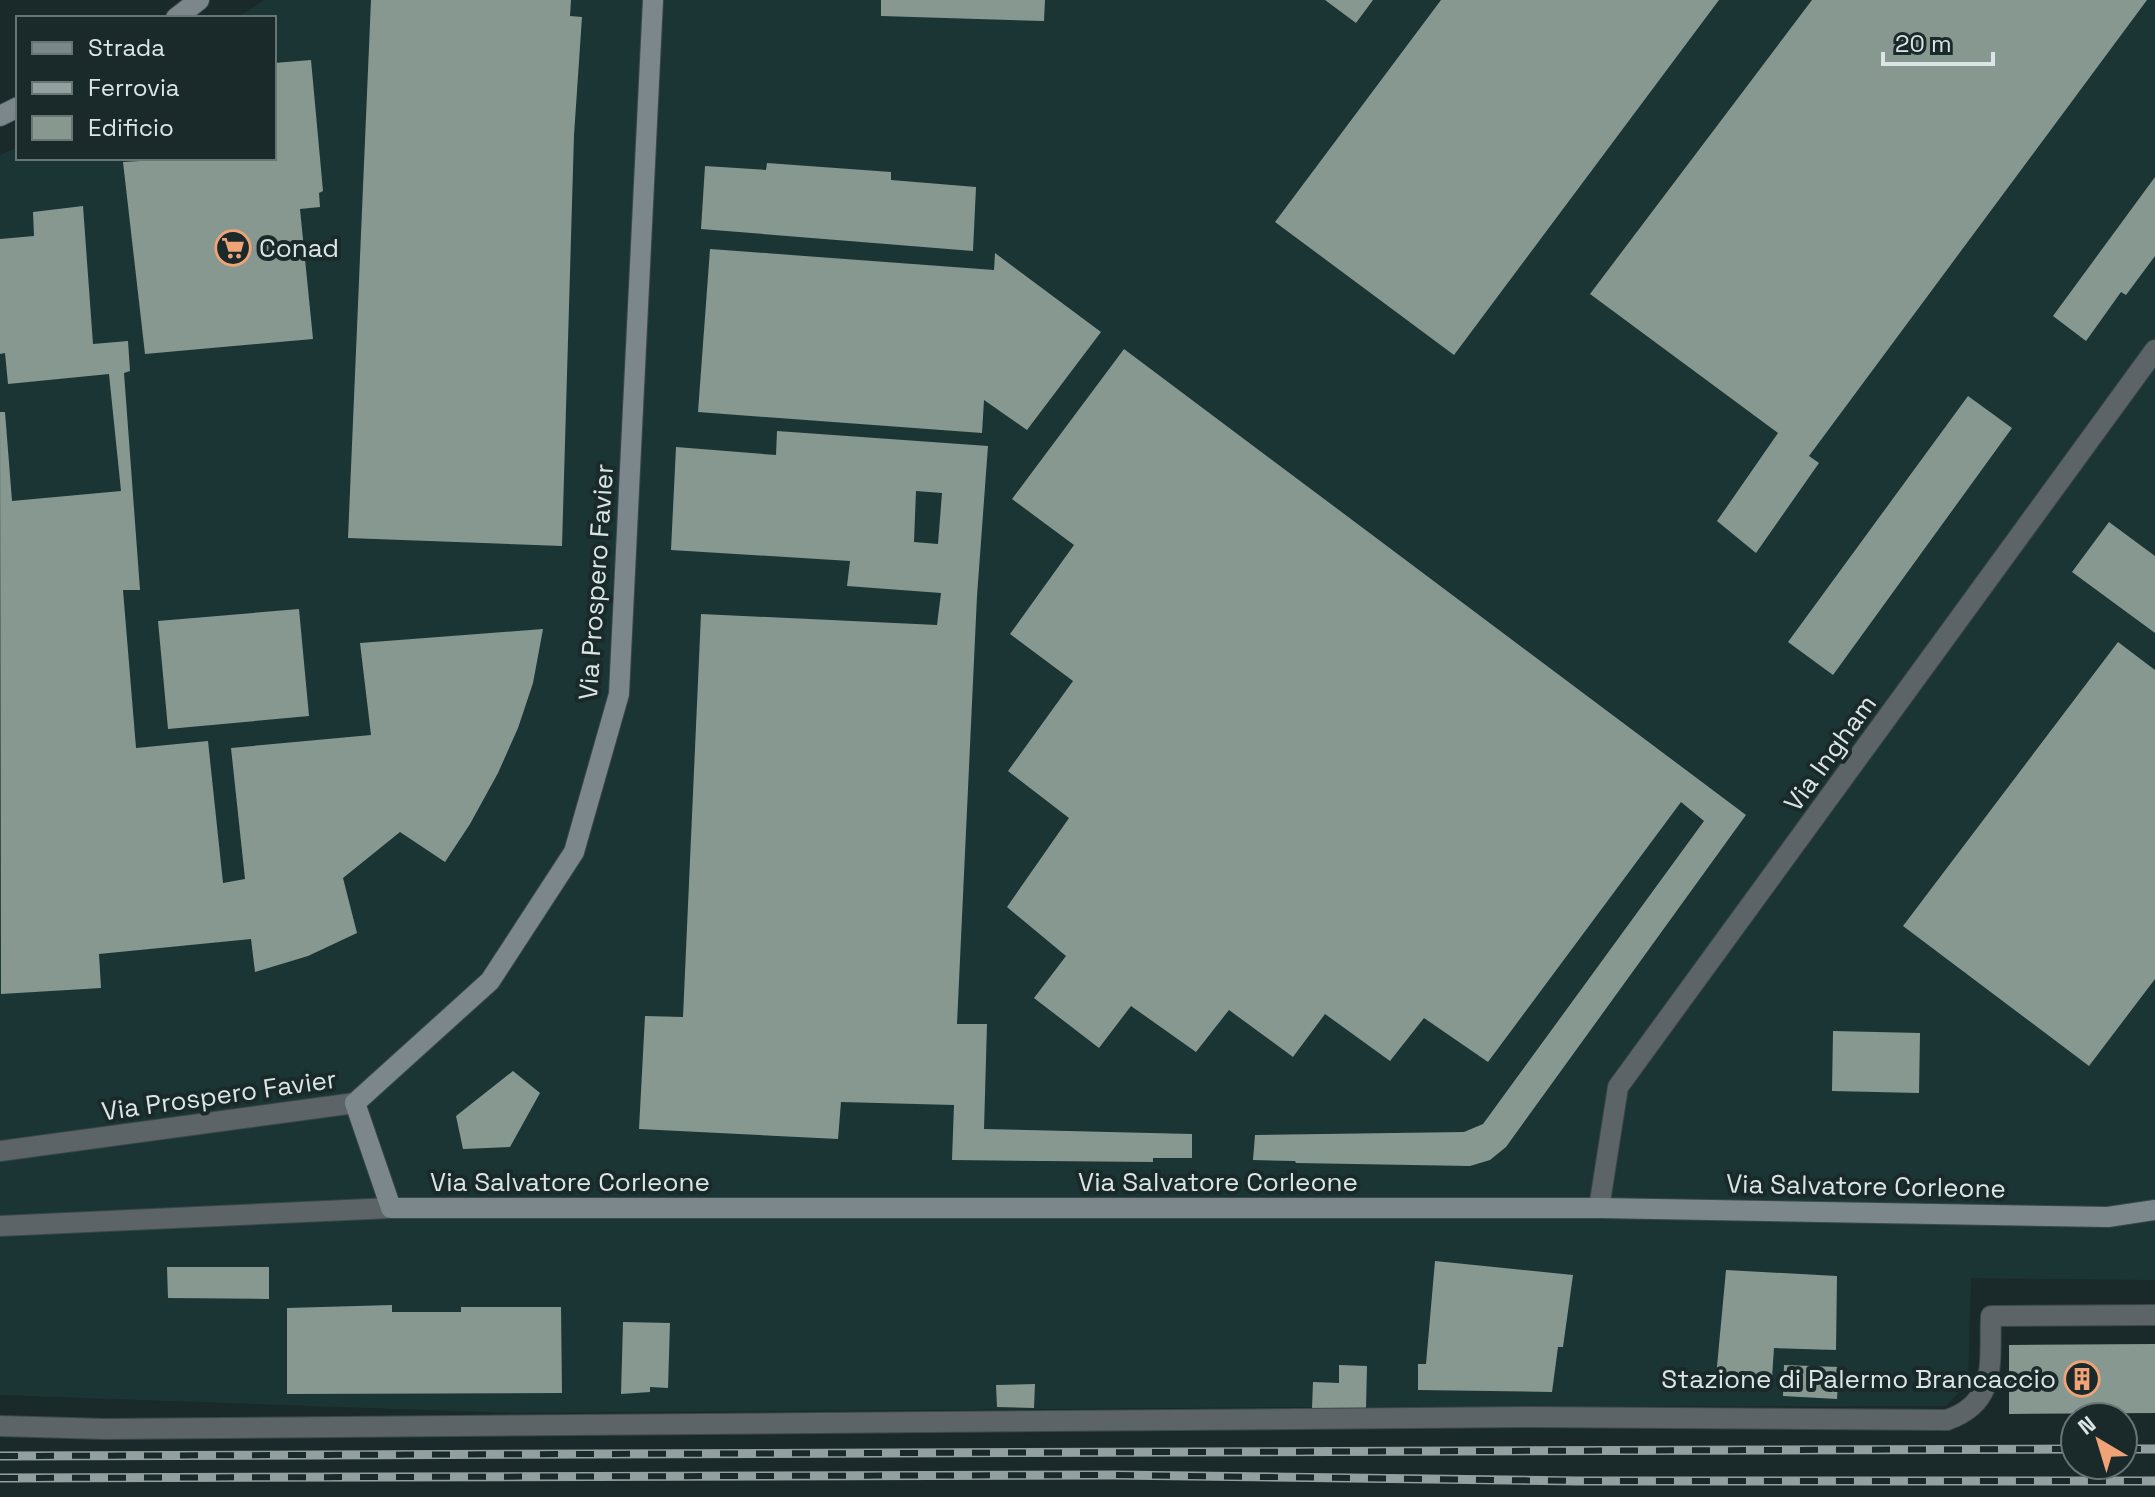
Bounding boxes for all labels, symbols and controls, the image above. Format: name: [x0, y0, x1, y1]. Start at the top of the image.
legend: [16, 16, 276, 160]
scale bar: [1883, 16, 1993, 66]
text: 20 m: [1895, 28, 1952, 59]
text: Strada: [88, 32, 165, 63]
text: Ferrovia: [88, 72, 180, 103]
text: Edificio: [88, 112, 174, 143]
supermarket icon: Conad: [214, 229, 252, 267]
place label: Conad: [259, 231, 339, 265]
street label: Via Prospero Favier: [571, 463, 621, 701]
street label: Via Ingham: [1776, 688, 1884, 818]
street label: Via Prospero Favier: [99, 1062, 339, 1128]
street label: Via Salvatore Corleone: [430, 1165, 710, 1199]
street label: Via Salvatore Corleone: [1078, 1165, 1358, 1199]
street label: Via Salvatore Corleone: [1726, 1167, 2006, 1205]
building icon: Stazione di Palermo Brancaccio: [2063, 1360, 2101, 1398]
place label: Stazione di Palermo Brancaccio: [1661, 1362, 2056, 1396]
north arrow: [2059, 1401, 2139, 1481]
text: N: [2072, 1410, 2101, 1441]

